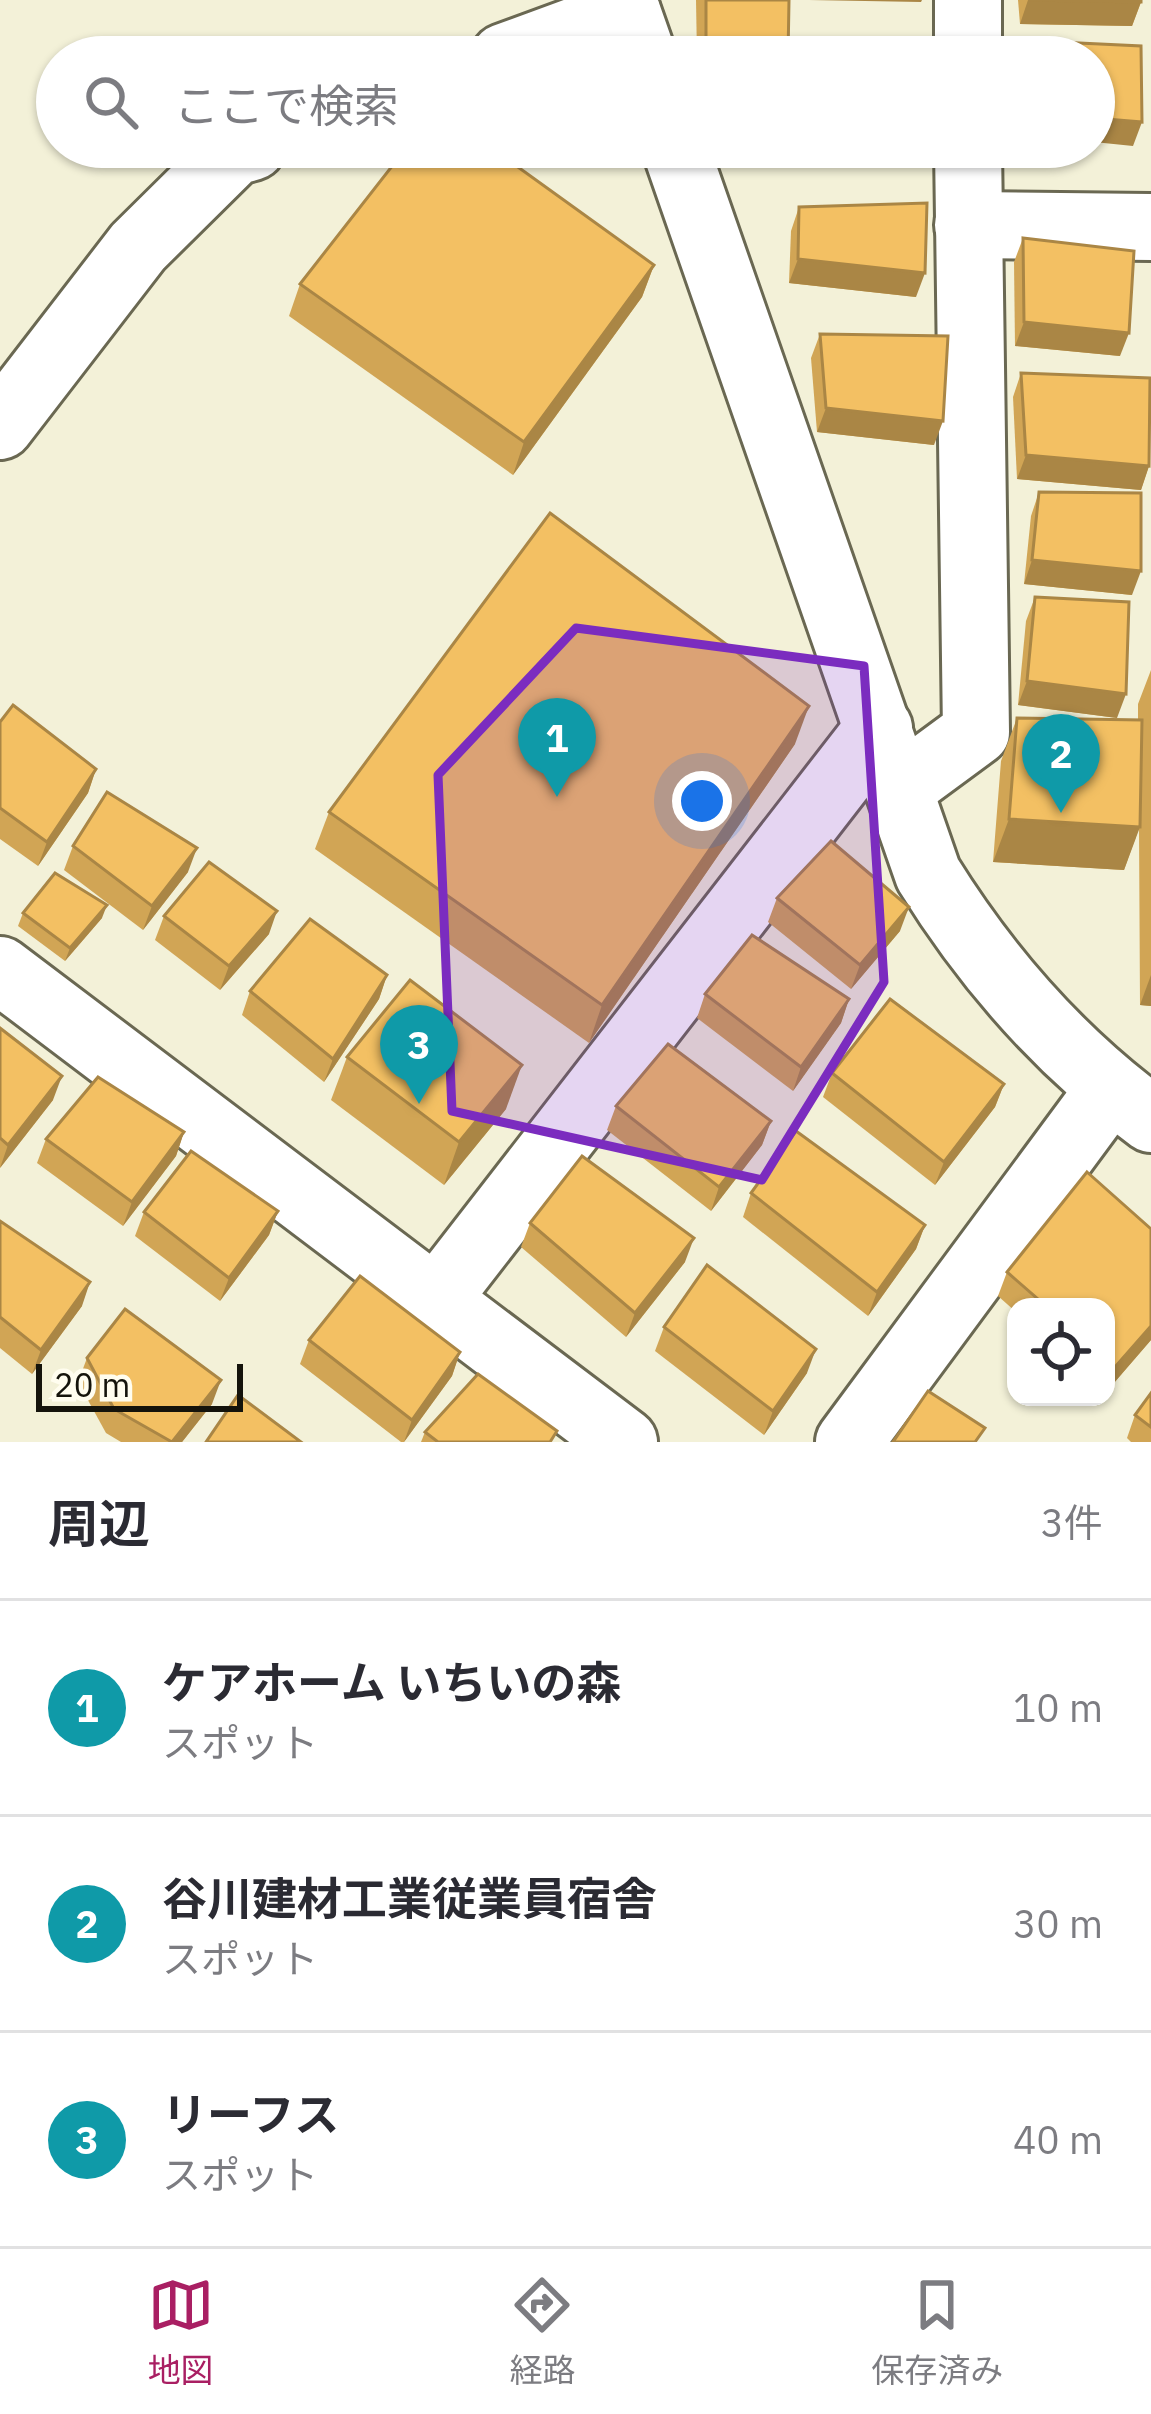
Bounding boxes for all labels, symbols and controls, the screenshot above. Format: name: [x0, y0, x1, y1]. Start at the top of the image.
search box: [36, 36, 1115, 168]
icon: search: [78, 69, 144, 135]
text: ここで検索: [174, 76, 399, 134]
pin: 1: [518, 698, 596, 797]
pin: 2: [1022, 714, 1100, 813]
your location: [672, 771, 732, 831]
pin: 3: [380, 1005, 458, 1104]
map controls: [1007, 1298, 1115, 1406]
button: locate: [1007, 1298, 1115, 1406]
scale bar: [36, 1358, 243, 1411]
text: 20 m: [54, 1363, 130, 1406]
text: 周辺: [48, 1490, 150, 1556]
text: 3件: [1041, 1497, 1103, 1548]
text: ケアホーム いちいの森: [162, 1653, 621, 1711]
text: 1: [75, 1682, 99, 1733]
text: 10 m: [1013, 1682, 1103, 1733]
text: スポット: [162, 1717, 318, 1768]
text: 谷川建材工業従業員宿舎: [162, 1869, 657, 1927]
text: 2: [75, 1898, 99, 1949]
text: 30 m: [1013, 1898, 1103, 1949]
text: スポット: [162, 1933, 318, 1984]
text: リーフス: [162, 2085, 339, 2143]
text: 3: [75, 2114, 99, 2165]
text: 40 m: [1013, 2114, 1103, 2165]
text: スポット: [162, 2149, 318, 2200]
tab: 地図: [148, 2272, 214, 2392]
tab: 経路: [509, 2272, 575, 2392]
tab: 保存済み: [871, 2272, 1003, 2392]

